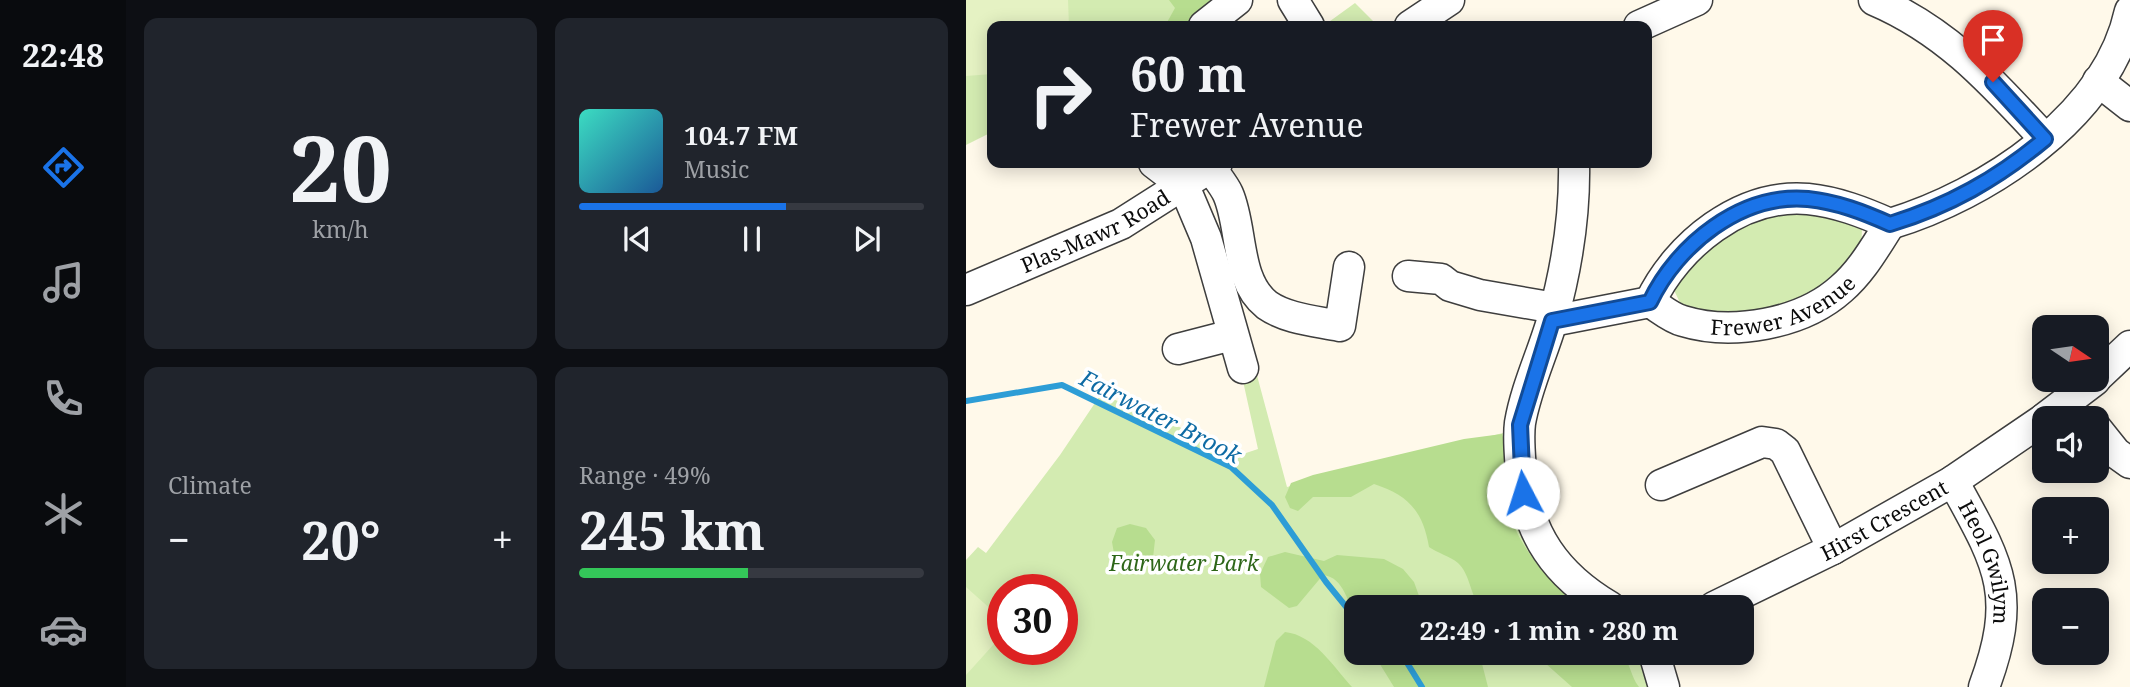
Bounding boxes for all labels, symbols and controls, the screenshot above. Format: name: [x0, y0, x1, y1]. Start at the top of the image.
pin: [1963, 10, 2023, 82]
icon: arrive: [1974, 21, 2012, 59]
text: 22:48: [22, 33, 104, 76]
text: 60 m: [1130, 40, 1246, 106]
icon: right: [1015, 49, 1106, 140]
text: Frewer Avenue: [1130, 103, 1364, 146]
text: 20: [289, 105, 392, 229]
text: 104.7 FM: [684, 117, 798, 153]
icon: directions: [39, 143, 88, 192]
text: Music: [684, 153, 749, 185]
street label: Plas-Mawr Road: [1016, 183, 1175, 279]
text: km/h: [312, 213, 369, 245]
icon: previous: [618, 220, 656, 258]
icon: pause: [733, 220, 771, 258]
icon: next: [848, 220, 886, 258]
icon: music: [39, 258, 88, 307]
street label: Frewer Avenue: [1710, 269, 1861, 341]
north arrow: [2032, 315, 2109, 392]
map controls: [2032, 315, 2109, 665]
water label: Fairwater Brook: [1074, 361, 1248, 471]
icon: phone: [39, 374, 88, 423]
button: sound: [2032, 406, 2109, 483]
position arrow: [1486, 456, 1560, 530]
text: Range · 49%: [579, 459, 711, 491]
text: Climate: [168, 469, 252, 501]
street label: Hirst Crescent: [1816, 473, 1953, 567]
icon: climate: [39, 489, 88, 538]
text: 245 km: [579, 494, 765, 565]
street label: Heol Gwilym: [1952, 495, 2016, 625]
button: +: [2032, 497, 2109, 574]
text: 20°: [301, 504, 381, 575]
text: −: [168, 513, 190, 565]
text: +: [492, 513, 513, 565]
park label: Fairwater Park: [1108, 549, 1260, 577]
speed limit sign: 30: [987, 574, 1078, 665]
button: −: [2032, 588, 2109, 665]
icon: car: [39, 605, 88, 654]
text: 22:49 · 1 min · 280 m: [1419, 612, 1679, 648]

